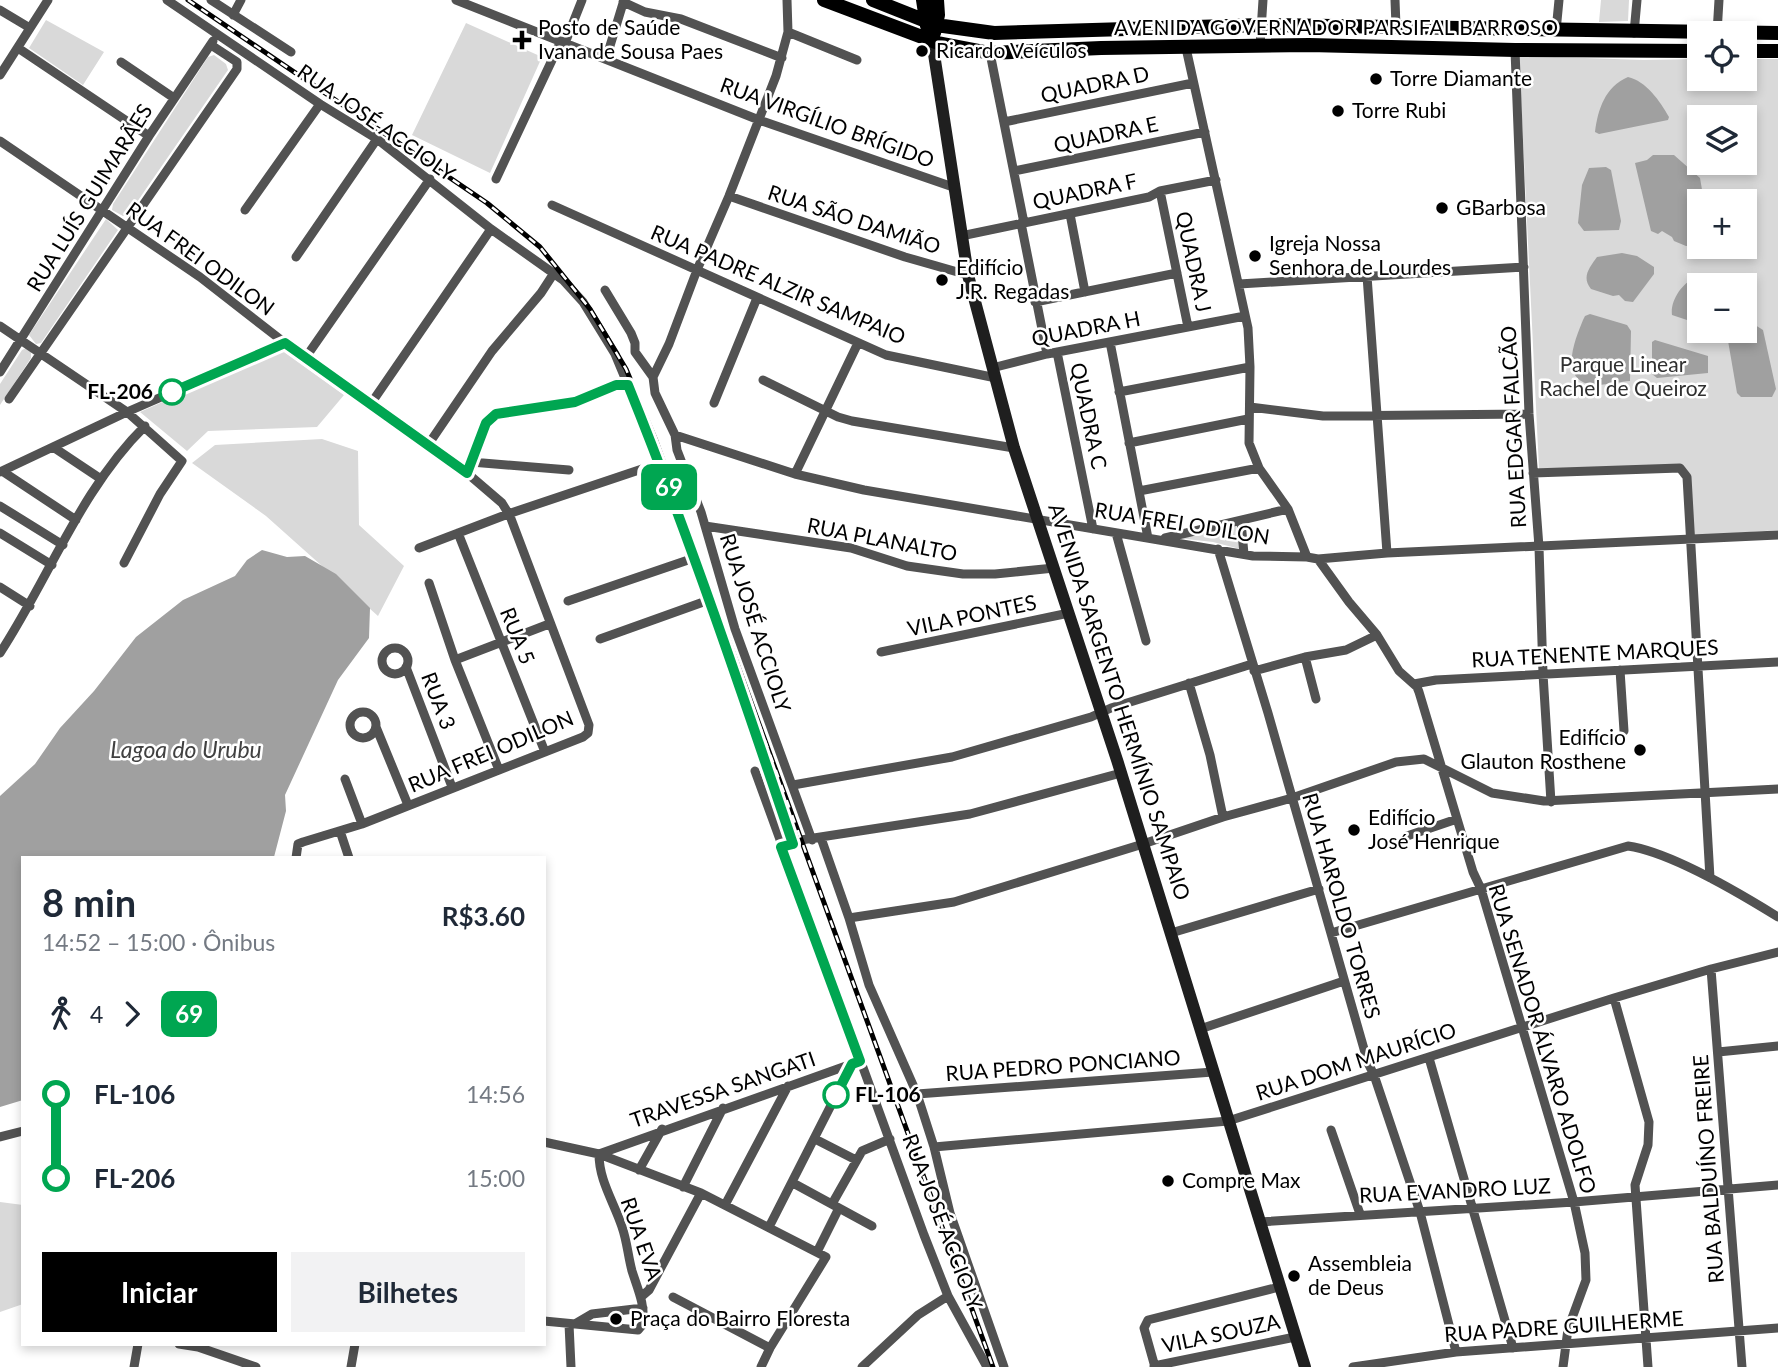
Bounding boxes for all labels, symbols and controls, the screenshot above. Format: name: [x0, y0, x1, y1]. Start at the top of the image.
place label: Posto de Saúde Ivana de Sousa Paes: [538, 14, 723, 63]
street label: AVENIDA GOVERNADOR PARSIFAL BARROSO: [1114, 14, 1558, 39]
map controls: [1687, 21, 1757, 343]
button: locate: [1687, 21, 1757, 91]
marker: Posto de Saúde Ivana de Sousa Paes: [512, 30, 532, 50]
place label: Ricardo Veículos: [936, 37, 1087, 62]
marker: Ricardo Veículos: [914, 43, 930, 59]
street label: RUA JOSÉ ACCIOLY: [293, 58, 461, 186]
street label: QUADRA D: [1038, 60, 1151, 107]
place label: Torre Diamante: [1390, 65, 1532, 90]
street label: RUA VIRGÍLIO BRÍGIDO: [717, 71, 938, 172]
marker: Torre Diamante: [1368, 71, 1384, 87]
place label: Torre Rubi: [1352, 97, 1446, 122]
street label: RUA LUÍS GUIMARÃES: [21, 99, 157, 296]
marker: Torre Rubi: [1330, 103, 1346, 119]
button: layers: [1687, 105, 1757, 175]
street label: QUADRA E: [1051, 110, 1160, 157]
street label: QUADRA F: [1030, 167, 1139, 214]
street label: RUA SÃO DAMIÃO: [765, 179, 944, 258]
button: +: [1687, 189, 1757, 259]
place label: GBarbosa: [1456, 194, 1546, 219]
street label: RUA FREI ODILON: [122, 196, 280, 320]
marker: GBarbosa: [1434, 200, 1450, 216]
street label: QUADRA J: [1172, 209, 1217, 314]
street label: RUA PADRE ALZIR SAMPAIO: [648, 219, 910, 349]
place label: Igreja Nossa Senhora de Lourdes: [1269, 230, 1451, 279]
marker: Igreja Nossa Senhora de Lourdes: [1247, 248, 1263, 264]
place label: Edifício J.R. Regadas: [956, 254, 1069, 303]
marker: Edifício J.R. Regadas: [934, 272, 950, 288]
button: −: [1687, 273, 1757, 343]
street label: QUADRA H: [1029, 305, 1142, 350]
street label: RUA EDGAR FALCÃO: [1495, 325, 1530, 529]
park label: Parque Linear Rachel de Queiroz: [1539, 351, 1707, 400]
street label: QUADRA C: [1066, 360, 1113, 471]
place label: FL-206: [87, 378, 153, 403]
marker: FL-206: [159, 379, 185, 405]
line badge: 69: [638, 464, 700, 510]
text: 69: [655, 472, 683, 501]
street label: RUA FREI ODILON: [1093, 496, 1272, 549]
street label: AVENIDA SARGENTO HERMÍNIO SAMPAIO: [1044, 500, 1197, 903]
street label: RUA PLANALTO: [805, 512, 959, 565]
street label: RUA JOSÉ ACCIOLY: [716, 530, 797, 716]
street label: VILA PONTES: [905, 589, 1038, 640]
street label: RUA 5: [496, 603, 541, 668]
street label: RUA TENENTE MARQUES: [1471, 634, 1719, 671]
street label: RUA 3: [417, 668, 462, 733]
street label: RUA FREI ODILON: [404, 705, 577, 797]
place label: Edifício Glauton Rosthene: [1461, 724, 1626, 773]
water label: Lagoa do Urubu: [110, 735, 262, 763]
marker: Edifício Glauton Rosthene: [1632, 742, 1648, 758]
street label: RUA HAROLDO TORRES: [1298, 790, 1387, 1021]
place label: Edifício José Henrique: [1368, 804, 1500, 853]
marker: Edifício José Henrique: [1346, 822, 1362, 838]
text: 8 min: [42, 879, 136, 925]
street label: RUA SENADOR ÁLVARO ADOLFO: [1484, 881, 1603, 1197]
text: R$3.60: [442, 900, 525, 932]
text: 14:52 – 15:00 · Ônibus: [42, 928, 275, 956]
icon: walk: [42, 995, 80, 1033]
icon: forward: [113, 995, 151, 1033]
text: 69: [175, 999, 203, 1028]
text: 4: [90, 1000, 103, 1028]
street label: RUA DOM MAURÍCIO: [1252, 1016, 1459, 1105]
street label: RUA PEDRO PONCIANO: [945, 1044, 1181, 1085]
street label: TRAVESSA SANGATI: [627, 1045, 818, 1132]
street label: RUA BALDUÍNO FREIRE: [1687, 1054, 1728, 1284]
text: FL-106: [94, 1078, 175, 1110]
text: 14:56: [466, 1080, 525, 1108]
place label: FL-106: [855, 1081, 921, 1106]
marker: FL-106: [823, 1082, 849, 1108]
street label: RUA JOSÉ ACCIOLY: [898, 1130, 989, 1314]
text: FL-206: [94, 1162, 175, 1194]
text: 15:00: [466, 1164, 525, 1192]
place label: Compre Max: [1182, 1167, 1301, 1192]
street label: RUA EVANDRO LUZ: [1358, 1172, 1551, 1207]
marker: Compre Max: [1160, 1173, 1176, 1189]
street label: RUA EVA: [617, 1194, 669, 1284]
place label: Assembleia de Deus: [1308, 1250, 1412, 1299]
button: Iniciar: [42, 1252, 277, 1332]
button: Bilhetes: [291, 1252, 525, 1332]
marker: Assembleia de Deus: [1286, 1268, 1302, 1284]
place label: Praça do Bairro Floresta: [630, 1305, 850, 1330]
street label: RUA PADRE GUILHERME: [1443, 1305, 1684, 1346]
street label: VILA SOUZA: [1159, 1308, 1283, 1357]
marker: Praça do Bairro Floresta: [608, 1311, 624, 1327]

